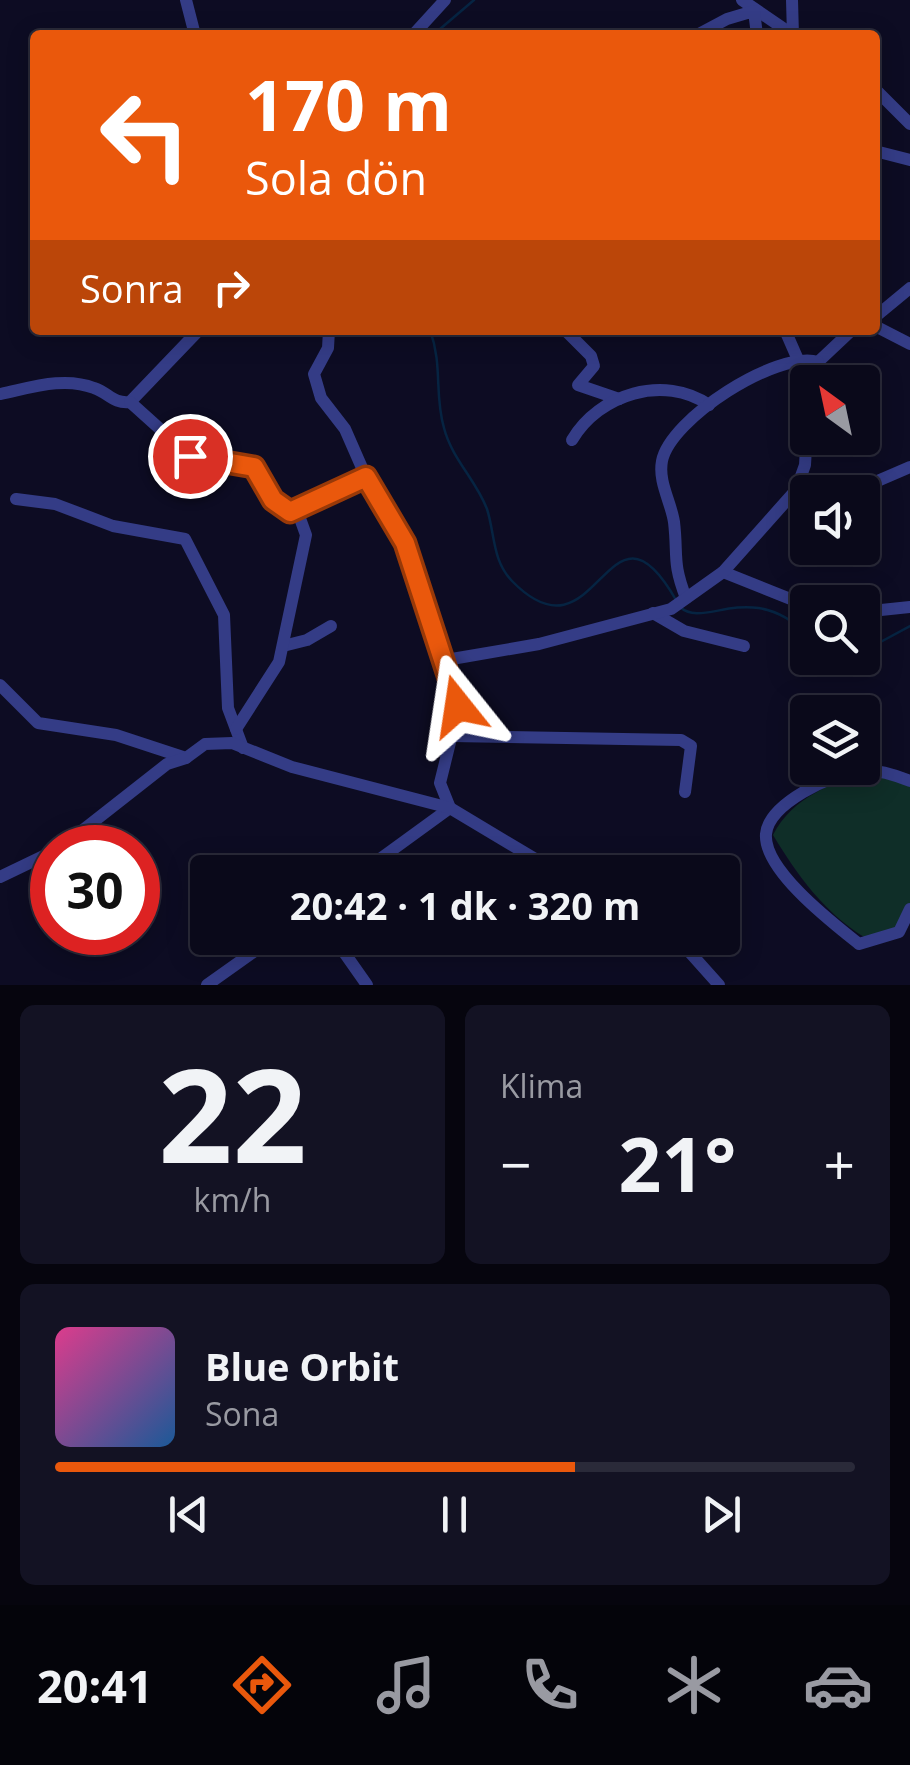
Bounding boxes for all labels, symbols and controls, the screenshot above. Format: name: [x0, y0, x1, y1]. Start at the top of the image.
text: 170 m: [245, 56, 452, 152]
icon: left: [80, 70, 210, 200]
text: Sola dön: [245, 147, 427, 208]
icon: right: [204, 260, 259, 315]
text: Sonra: [80, 262, 184, 314]
north arrow: [790, 365, 880, 455]
map controls: [790, 365, 880, 785]
pin: [148, 414, 233, 499]
icon: arrive: [163, 429, 218, 484]
button: sound: [790, 475, 880, 565]
button: search: [790, 585, 880, 675]
position arrow: [406, 654, 510, 758]
button: layers: [790, 695, 880, 785]
speed limit sign: 30: [30, 825, 160, 955]
text: 20:42 · 1 dk · 320 m: [290, 879, 640, 931]
text: 22: [158, 1024, 307, 1201]
text: Klima: [500, 1064, 583, 1107]
text: 21°: [619, 1112, 736, 1214]
text: −: [500, 1126, 531, 1201]
text: +: [824, 1126, 855, 1201]
text: km/h: [194, 1178, 271, 1221]
text: Blue Orbit: [205, 1340, 399, 1392]
text: Sona: [205, 1392, 279, 1435]
icon: previous: [161, 1487, 216, 1542]
icon: pause: [427, 1487, 482, 1542]
icon: next: [694, 1487, 749, 1542]
icon: directions: [227, 1650, 297, 1720]
icon: music: [371, 1650, 441, 1720]
icon: phone: [515, 1650, 585, 1720]
icon: climate: [659, 1650, 729, 1720]
icon: car: [803, 1650, 873, 1720]
text: 20:41: [37, 1655, 153, 1716]

